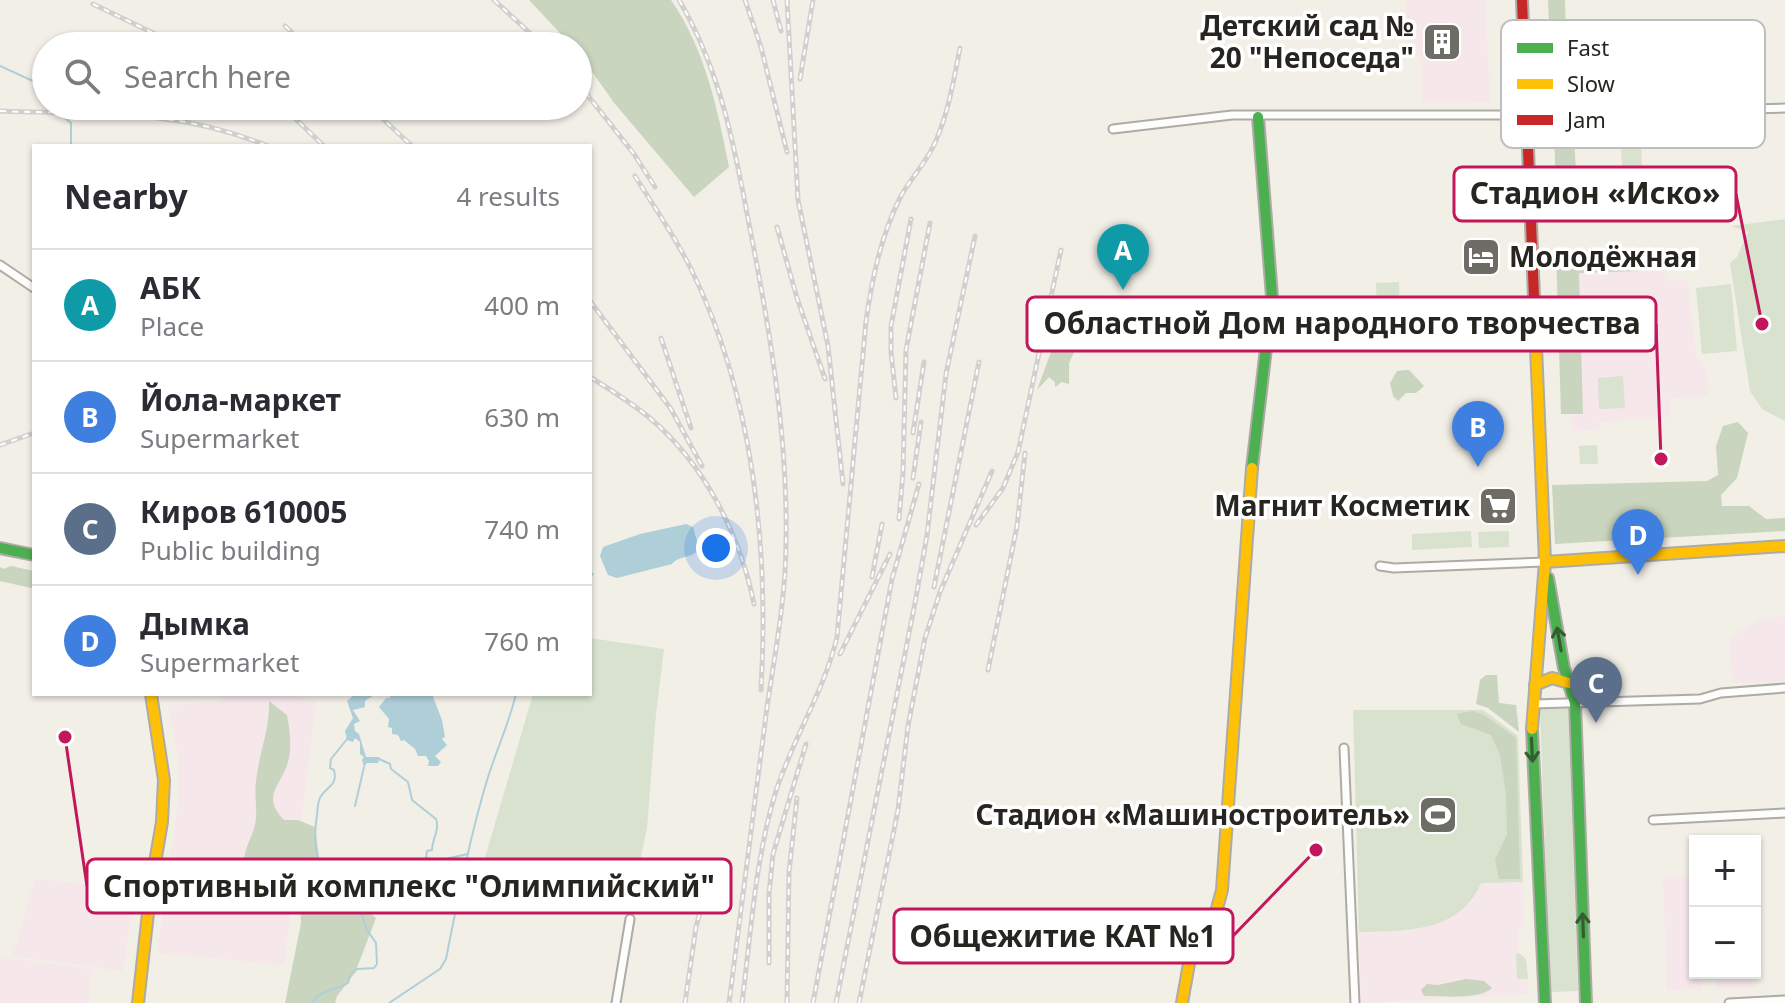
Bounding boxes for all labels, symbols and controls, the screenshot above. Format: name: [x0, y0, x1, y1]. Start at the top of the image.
place label: Детский сад № 20 "Непоседа": [1200, 6, 1414, 76]
legend: [1501, 20, 1765, 148]
building icon: Детский сад № 20 "Непоседа": [1421, 21, 1463, 63]
search box: [32, 32, 592, 120]
text: Fast: [1567, 32, 1609, 62]
icon: search: [60, 54, 104, 98]
text: Search here: [124, 56, 291, 97]
text: Slow: [1567, 68, 1616, 98]
text: Jam: [1565, 104, 1606, 134]
callout: Стадион «Иско»: [1454, 167, 1736, 221]
text: Стадион «Иско»: [1470, 172, 1720, 213]
text: Nearby: [64, 173, 188, 219]
text: 4 results: [456, 178, 560, 214]
pin: A: [1097, 224, 1149, 290]
hotel icon: Молодёжная: [1460, 236, 1502, 278]
place label: Молодёжная: [1509, 237, 1697, 275]
text: АБК: [140, 267, 201, 308]
text: A: [81, 287, 99, 323]
text: 400 m: [484, 287, 560, 323]
callout: Областной Дом народного творчества: [1027, 297, 1656, 351]
text: Областной Дом народного творчества: [1043, 302, 1641, 343]
text: Place: [140, 308, 204, 344]
text: Йола-маркет: [140, 379, 341, 420]
text: B: [81, 399, 99, 435]
text: 630 m: [484, 399, 560, 435]
pin: B: [1452, 401, 1504, 467]
text: Supermarket: [140, 420, 299, 456]
supermarket icon: Магнит Косметик: [1477, 485, 1519, 527]
place label: Магнит Косметик: [1214, 486, 1471, 524]
text: Киров 610005: [140, 491, 347, 532]
pin: D: [1612, 509, 1664, 575]
text: C: [82, 511, 98, 547]
text: 740 m: [484, 511, 560, 547]
your location: [696, 528, 736, 568]
text: Public building: [140, 532, 321, 568]
text: Дымка: [140, 603, 250, 644]
text: D: [80, 623, 100, 659]
text: 760 m: [484, 623, 560, 659]
one-way arrow: [1550, 627, 1565, 653]
text: Supermarket: [140, 644, 299, 680]
pin: C: [1570, 657, 1622, 723]
one-way arrow: [1525, 736, 1540, 763]
sports icon: Стадион «Машиностроитель»: [1417, 794, 1459, 836]
place label: Стадион «Машиностроитель»: [976, 795, 1410, 833]
map controls: [1689, 835, 1761, 979]
button: +: [1689, 835, 1761, 907]
callout: Спортивный комплекс "Олимпийский": [87, 859, 731, 913]
text: Спортивный комплекс "Олимпийский": [103, 865, 715, 906]
button: −: [1689, 907, 1761, 979]
callout: Общежитие КАТ №1: [894, 909, 1233, 963]
one-way arrow: [1576, 912, 1591, 939]
text: Общежитие КАТ №1: [909, 915, 1217, 956]

